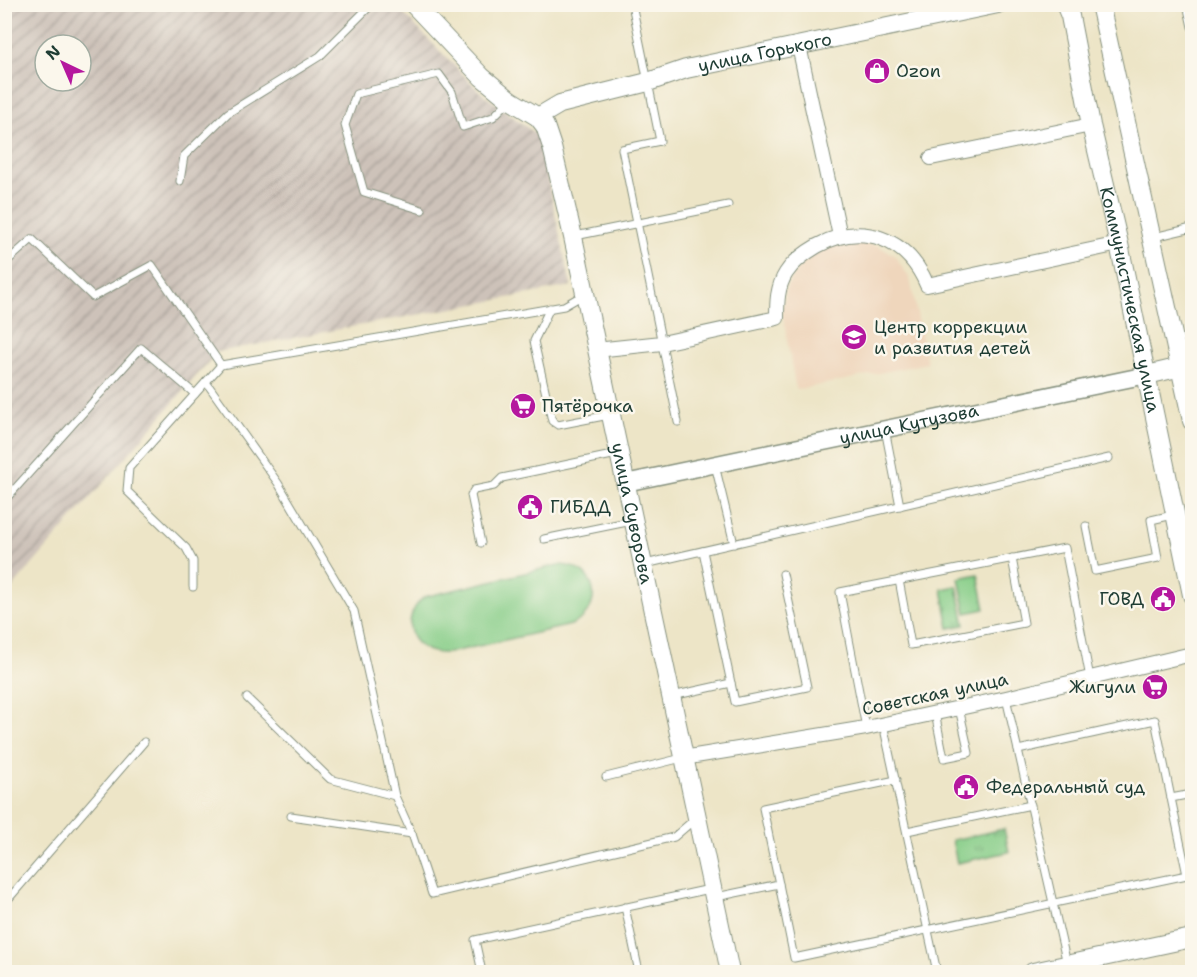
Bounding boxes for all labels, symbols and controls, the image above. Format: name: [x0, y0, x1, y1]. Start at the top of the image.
street label: улица Горького: [696, 27, 834, 78]
north arrow: [33, 33, 93, 93]
text: N: [41, 41, 65, 65]
shop icon: Ozon: [862, 56, 892, 86]
place label: Ozon: [896, 59, 941, 83]
street label: Коммунистическая улица: [1094, 184, 1166, 415]
place label: Центр коррекции и развития детей: [874, 315, 1031, 360]
school or university icon: Центр коррекции и развития детей: [839, 322, 869, 352]
supermarket icon: Пятёрочка: [508, 391, 538, 421]
place label: Пятёрочка: [542, 394, 633, 418]
street label: улица Кутузова: [837, 398, 981, 450]
street label: улица Суворова: [605, 441, 659, 586]
public building icon: ГИБДД: [515, 492, 545, 522]
place label: ГИБДД: [550, 495, 611, 519]
public building icon: ГОВД: [1148, 584, 1178, 614]
place label: ГОВД: [1099, 587, 1144, 611]
street label: Советская улица: [860, 667, 1010, 721]
supermarket icon: Жигули: [1140, 672, 1170, 702]
place label: Жигули: [1069, 675, 1136, 699]
public building icon: Федеральный суд: [951, 772, 981, 802]
place label: Федеральный суд: [986, 775, 1146, 799]

